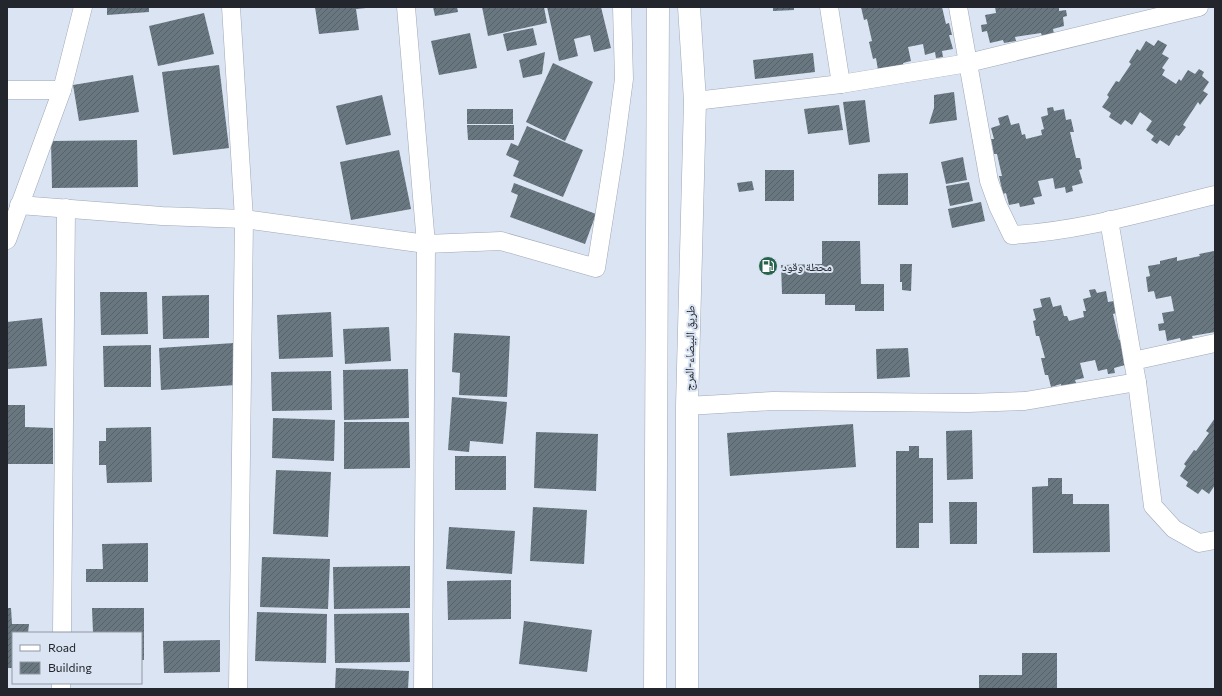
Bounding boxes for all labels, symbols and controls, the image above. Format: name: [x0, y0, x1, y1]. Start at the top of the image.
fuel station icon: محطة وقود: [757, 255, 779, 277]
place label: محطة وقود: [782, 259, 832, 273]
street label: طريق البيضاء-المرج: [681, 305, 698, 391]
legend: [12, 632, 142, 684]
text: Road: [48, 640, 76, 654]
text: Building: [48, 660, 92, 674]

